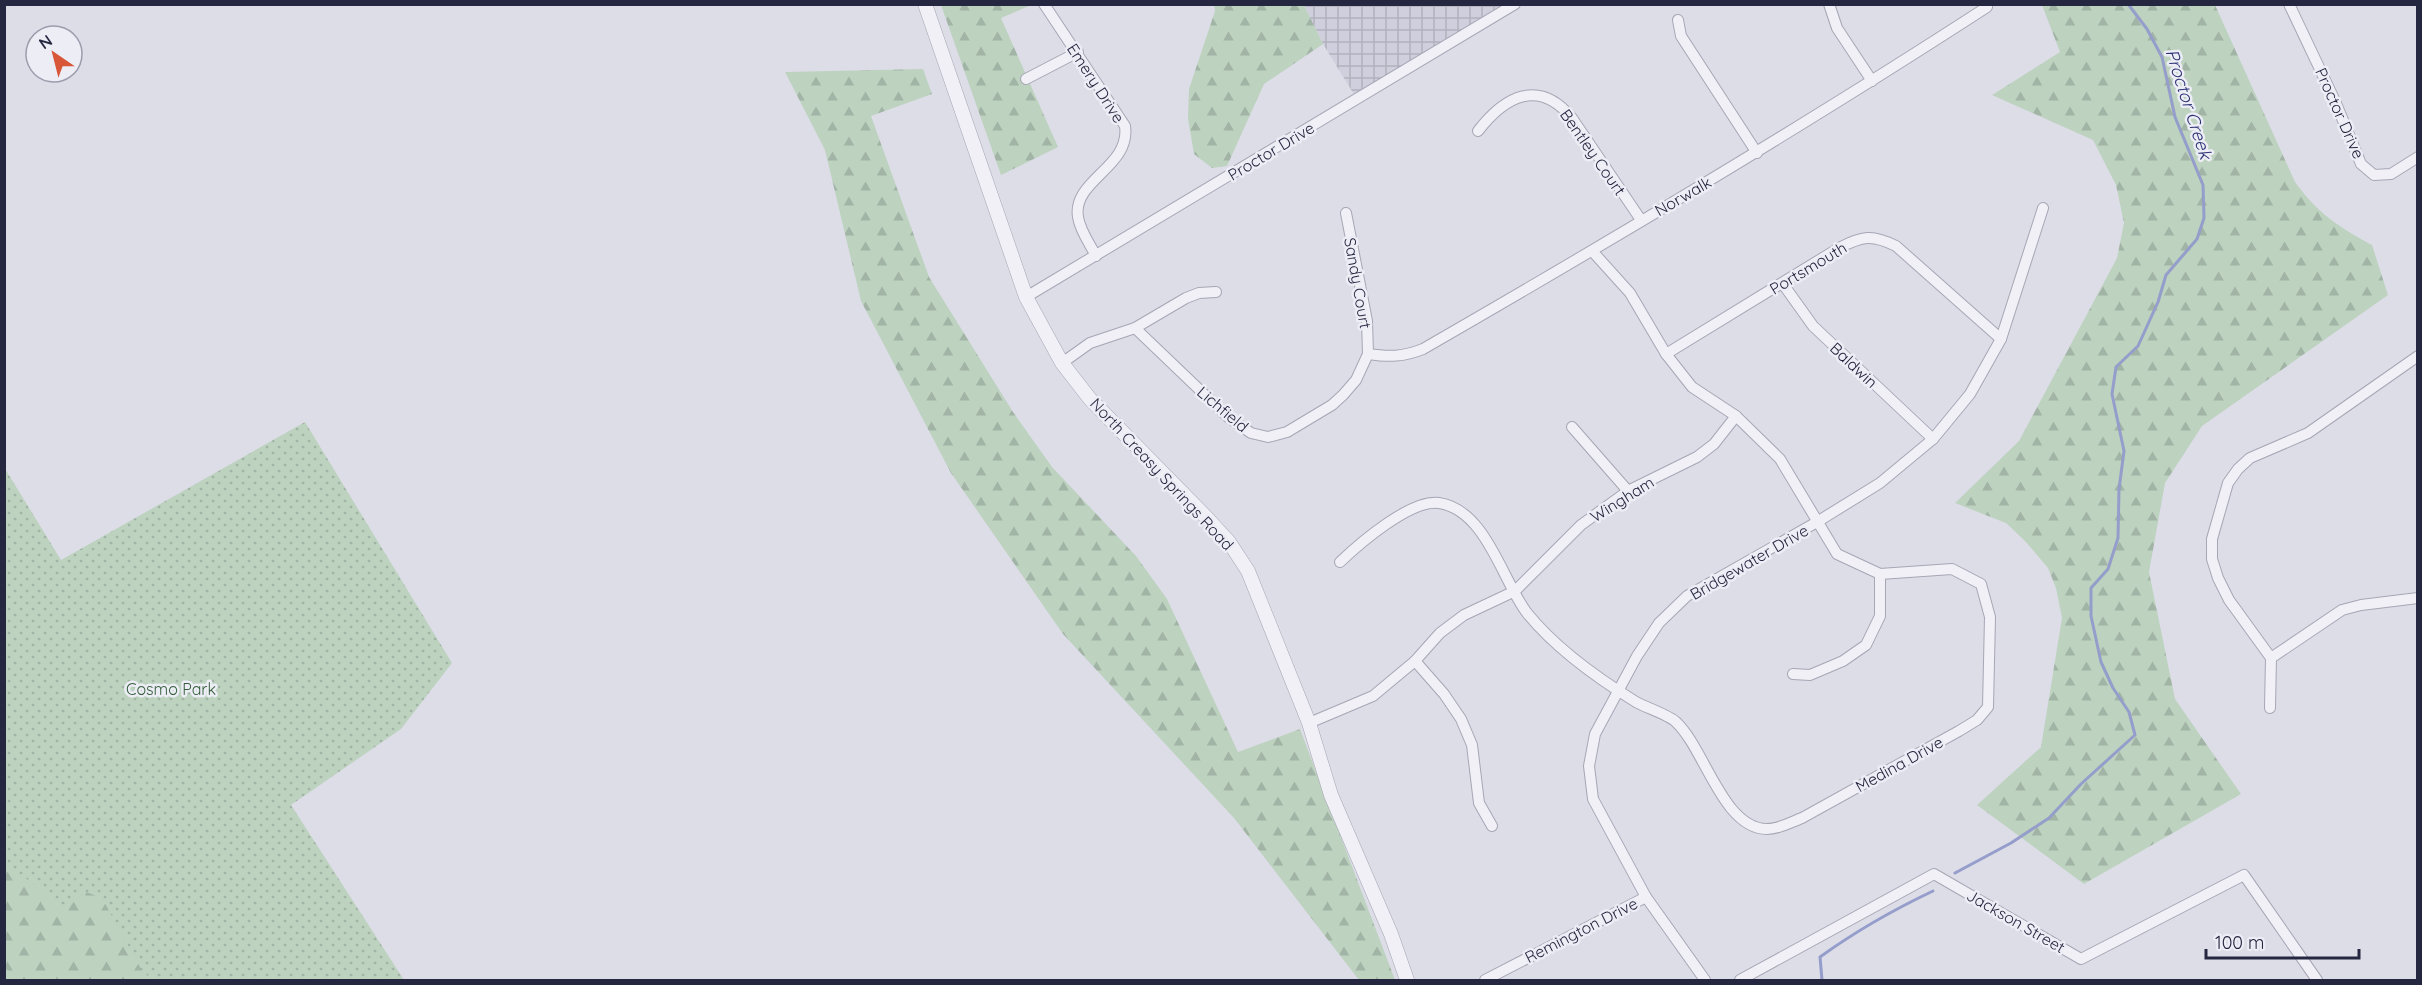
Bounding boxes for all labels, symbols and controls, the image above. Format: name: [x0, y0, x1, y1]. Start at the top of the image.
north arrow: [24, 24, 84, 84]
text: N: [35, 30, 56, 53]
street label: Emery Drive: [1063, 39, 1129, 127]
water label: Proctor Creek: [2160, 46, 2218, 163]
street label: Proctor Drive: [2311, 64, 2369, 162]
street label: Bentley Court: [1556, 105, 1630, 199]
street label: Proctor Drive: [1224, 117, 1318, 185]
street label: Norwalk: [1651, 172, 1715, 220]
street label: Sandy Court: [1340, 236, 1376, 330]
street label: Portsmouth: [1766, 237, 1850, 299]
street label: Baldwin: [1826, 338, 1882, 392]
street label: Lichfield: [1193, 382, 1253, 436]
street label: North Creasy Springs Road: [1086, 394, 1238, 554]
street label: Wingham: [1586, 472, 1658, 526]
street label: Bridgewater Drive: [1686, 520, 1812, 604]
park label: Cosmo Park: [126, 679, 216, 699]
street label: Medina Drive: [1852, 732, 1946, 796]
street label: Jackson Street: [1963, 885, 2069, 957]
street label: Remington Drive: [1521, 893, 1641, 967]
scale bar: [2206, 922, 2359, 960]
text: 100 m: [2215, 931, 2264, 954]

